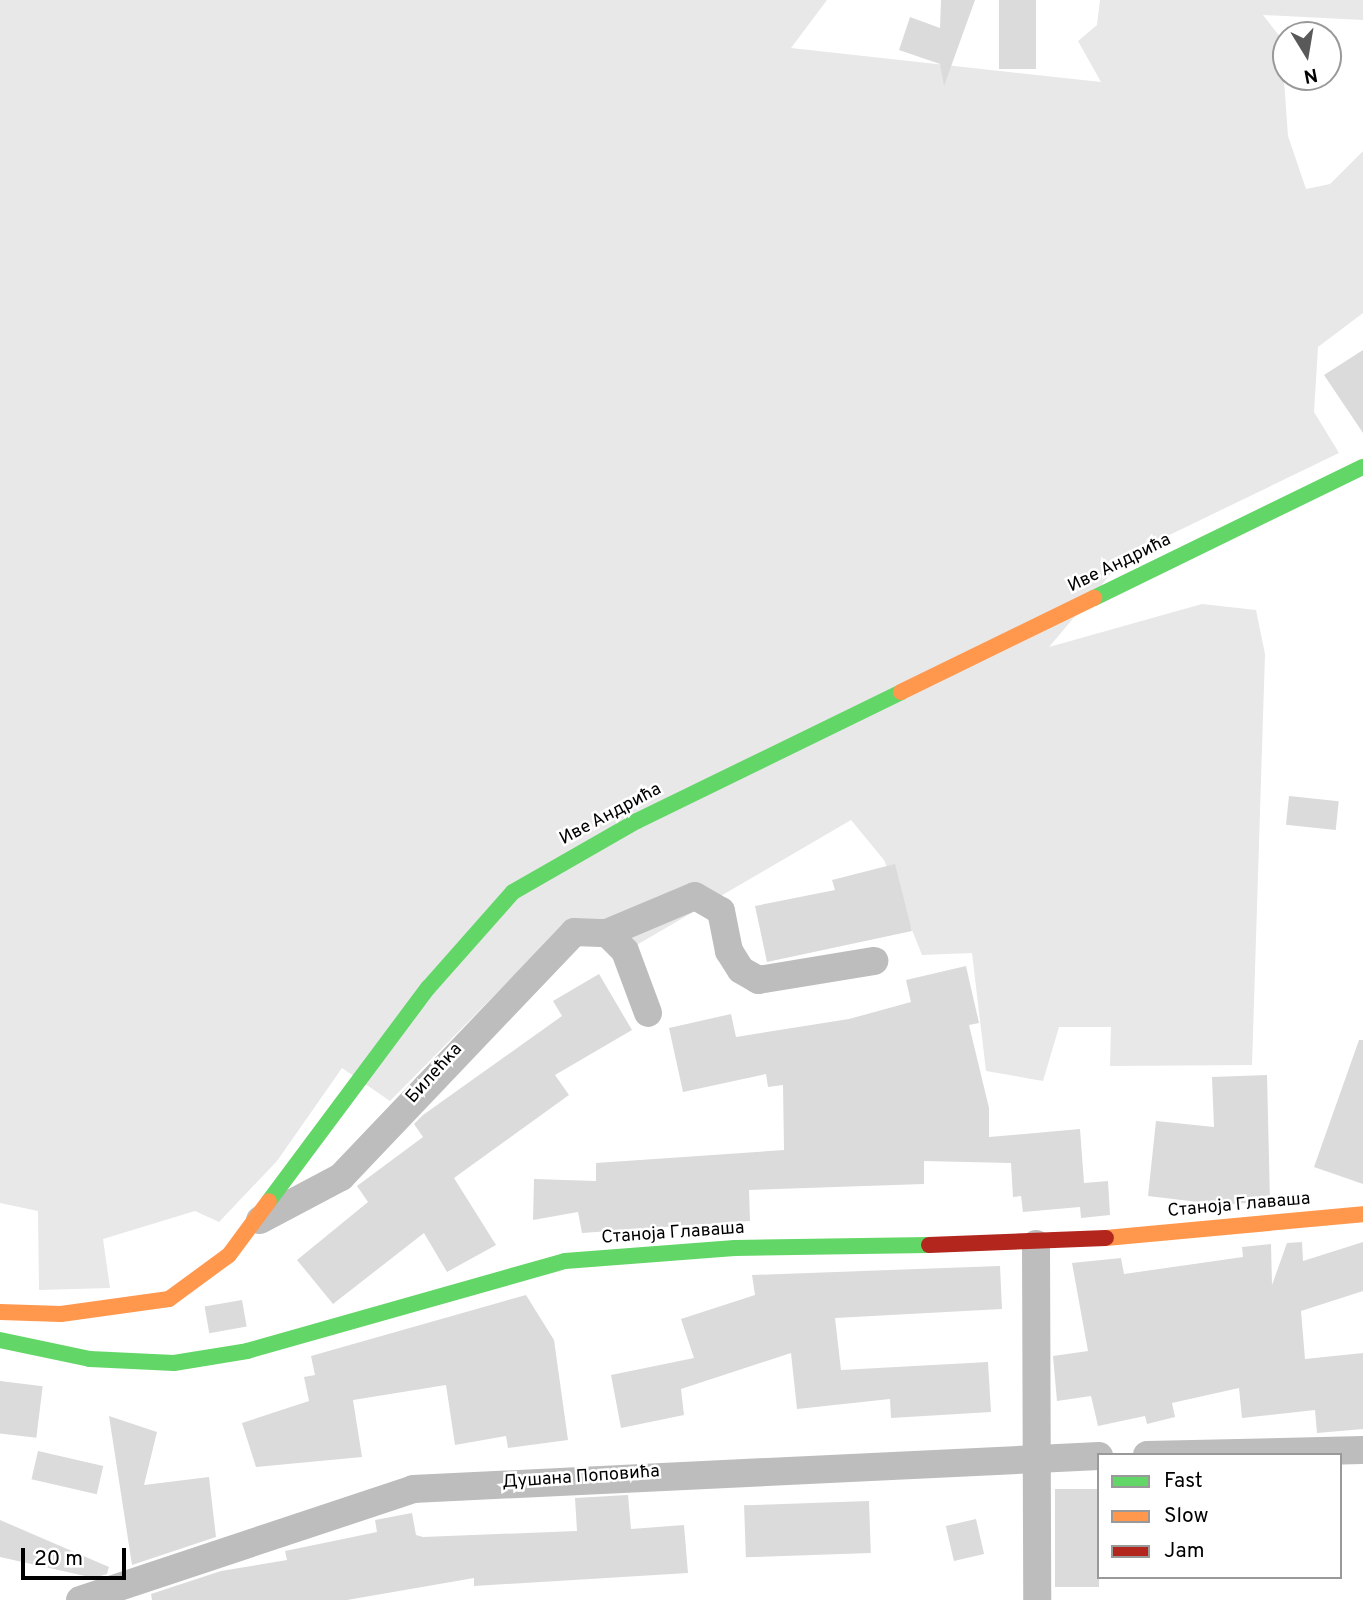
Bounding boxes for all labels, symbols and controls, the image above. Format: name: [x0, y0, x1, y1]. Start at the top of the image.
north arrow: [1272, 21, 1342, 91]
text: N: [1302, 62, 1320, 88]
street label: Иве Андрића: [1065, 530, 1175, 598]
street label: Иве Андрића: [556, 779, 666, 851]
street label: Билећка: [402, 1039, 468, 1109]
street label: Станоја Главаша: [1167, 1189, 1311, 1223]
street label: Станоја Главаша: [601, 1218, 745, 1250]
legend: [1097, 1453, 1342, 1579]
street label: Душана Поповића: [502, 1462, 660, 1494]
text: Fast: [1164, 1468, 1203, 1495]
text: Slow: [1164, 1503, 1209, 1530]
scale bar: [24, 1534, 130, 1578]
text: Jam: [1164, 1538, 1205, 1565]
text: 20 m: [34, 1546, 83, 1573]

